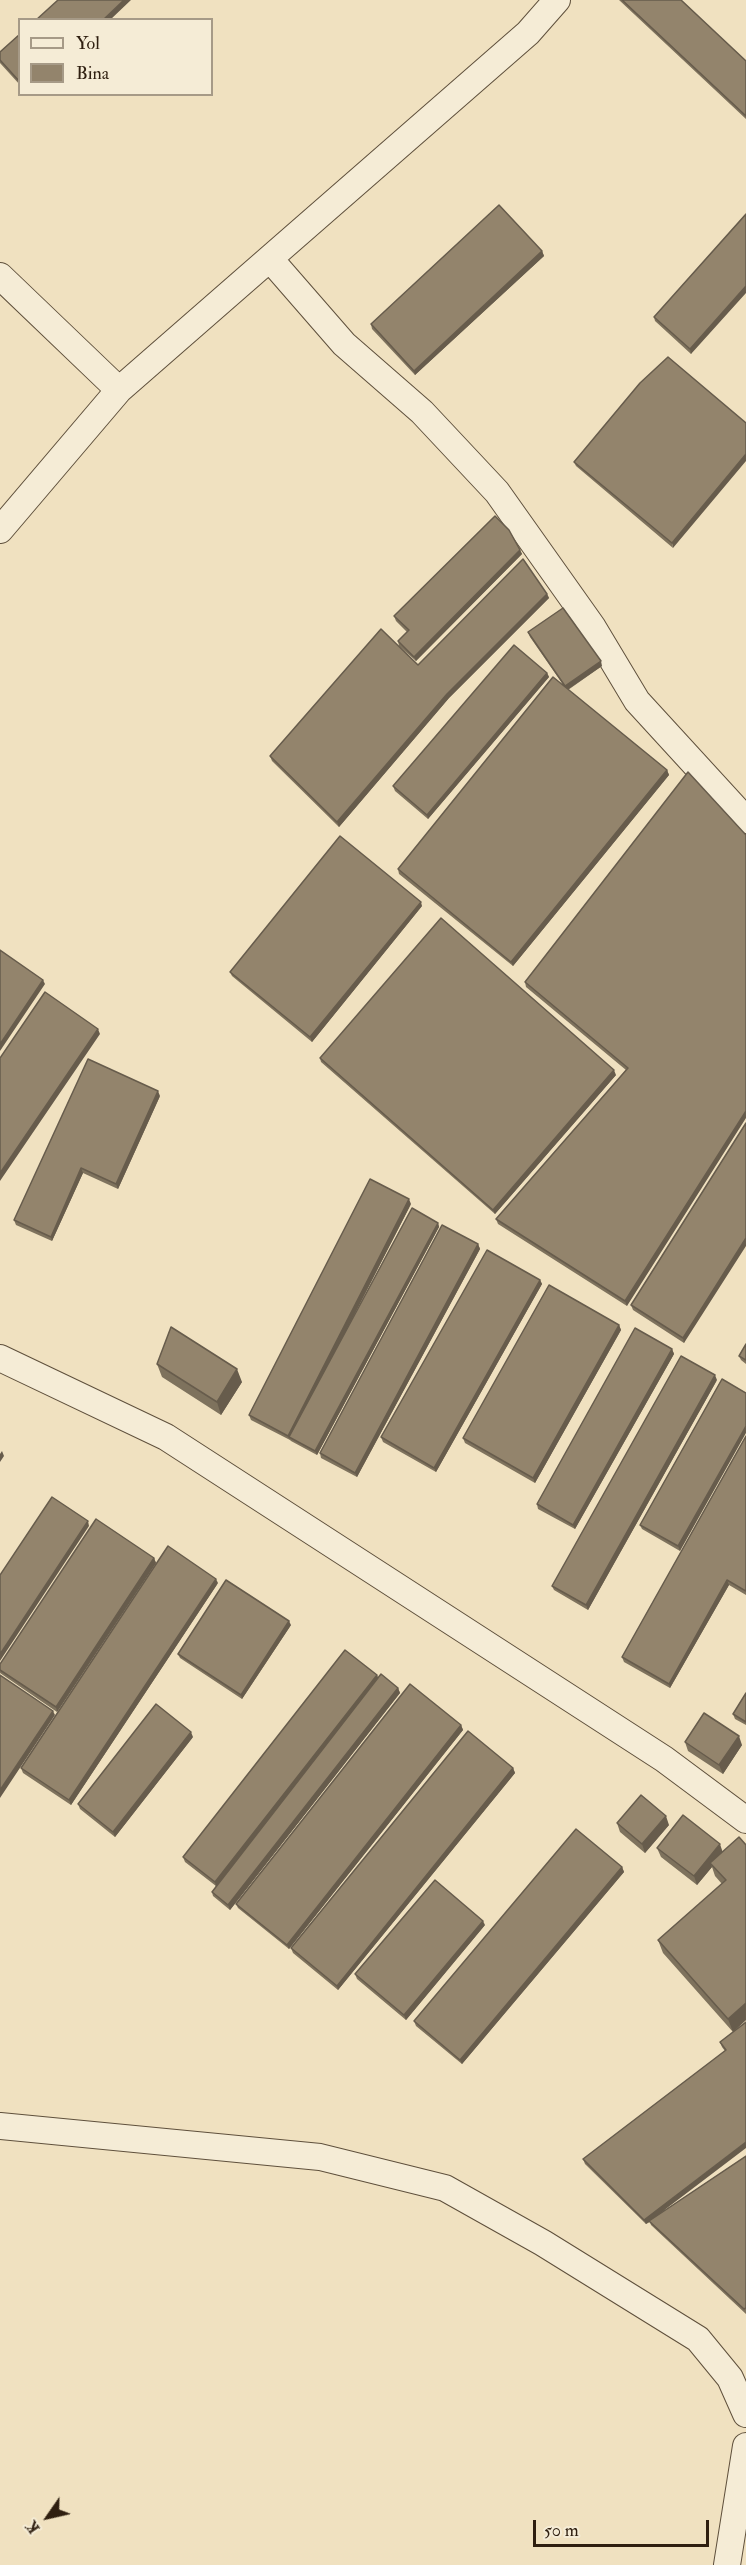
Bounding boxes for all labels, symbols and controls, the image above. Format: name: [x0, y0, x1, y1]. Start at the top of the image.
legend: [18, 18, 213, 96]
text: Yol: [76, 32, 100, 55]
text: Bina: [76, 62, 109, 85]
north arrow: [18, 2487, 78, 2547]
scale bar: [536, 2508, 712, 2546]
text: K: [22, 2517, 44, 2537]
text: 50 m: [544, 2519, 579, 2542]

